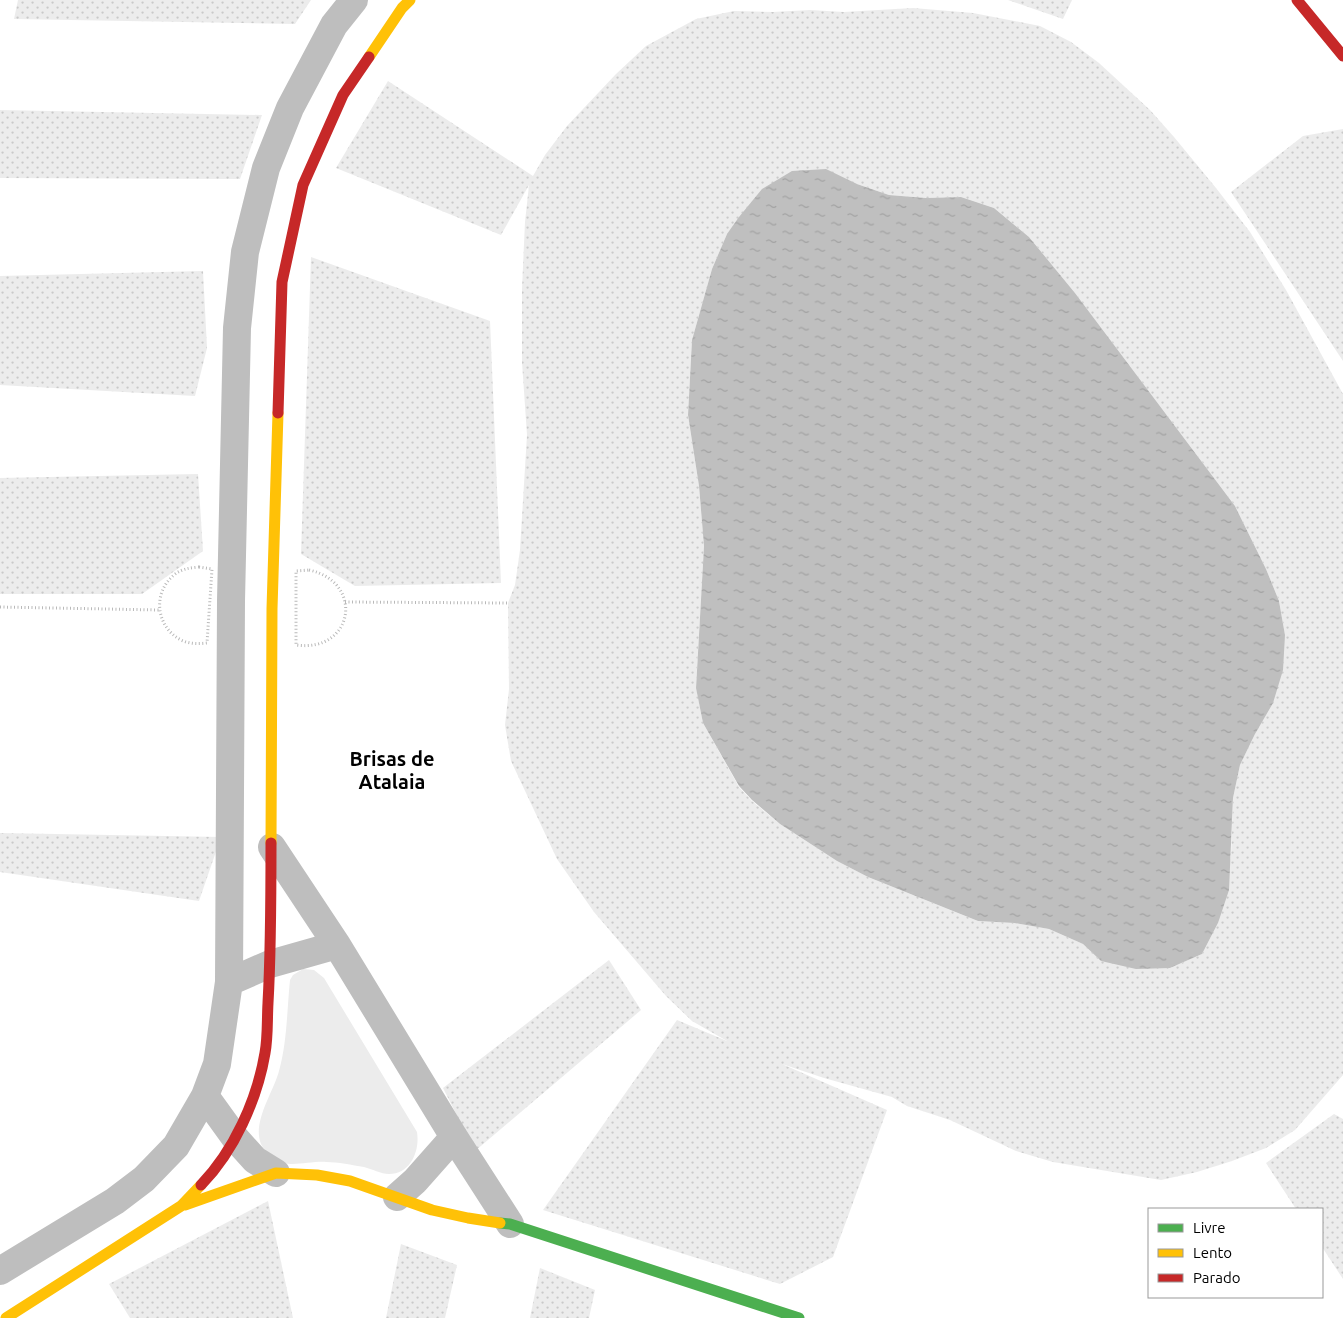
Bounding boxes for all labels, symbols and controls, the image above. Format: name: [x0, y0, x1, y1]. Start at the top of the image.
district label: Brisas de Atalaia: [349, 747, 435, 793]
legend: [1148, 1208, 1323, 1298]
text: Livre: [1193, 1219, 1226, 1236]
text: Lento: [1193, 1244, 1232, 1261]
text: Parado: [1193, 1269, 1240, 1286]

